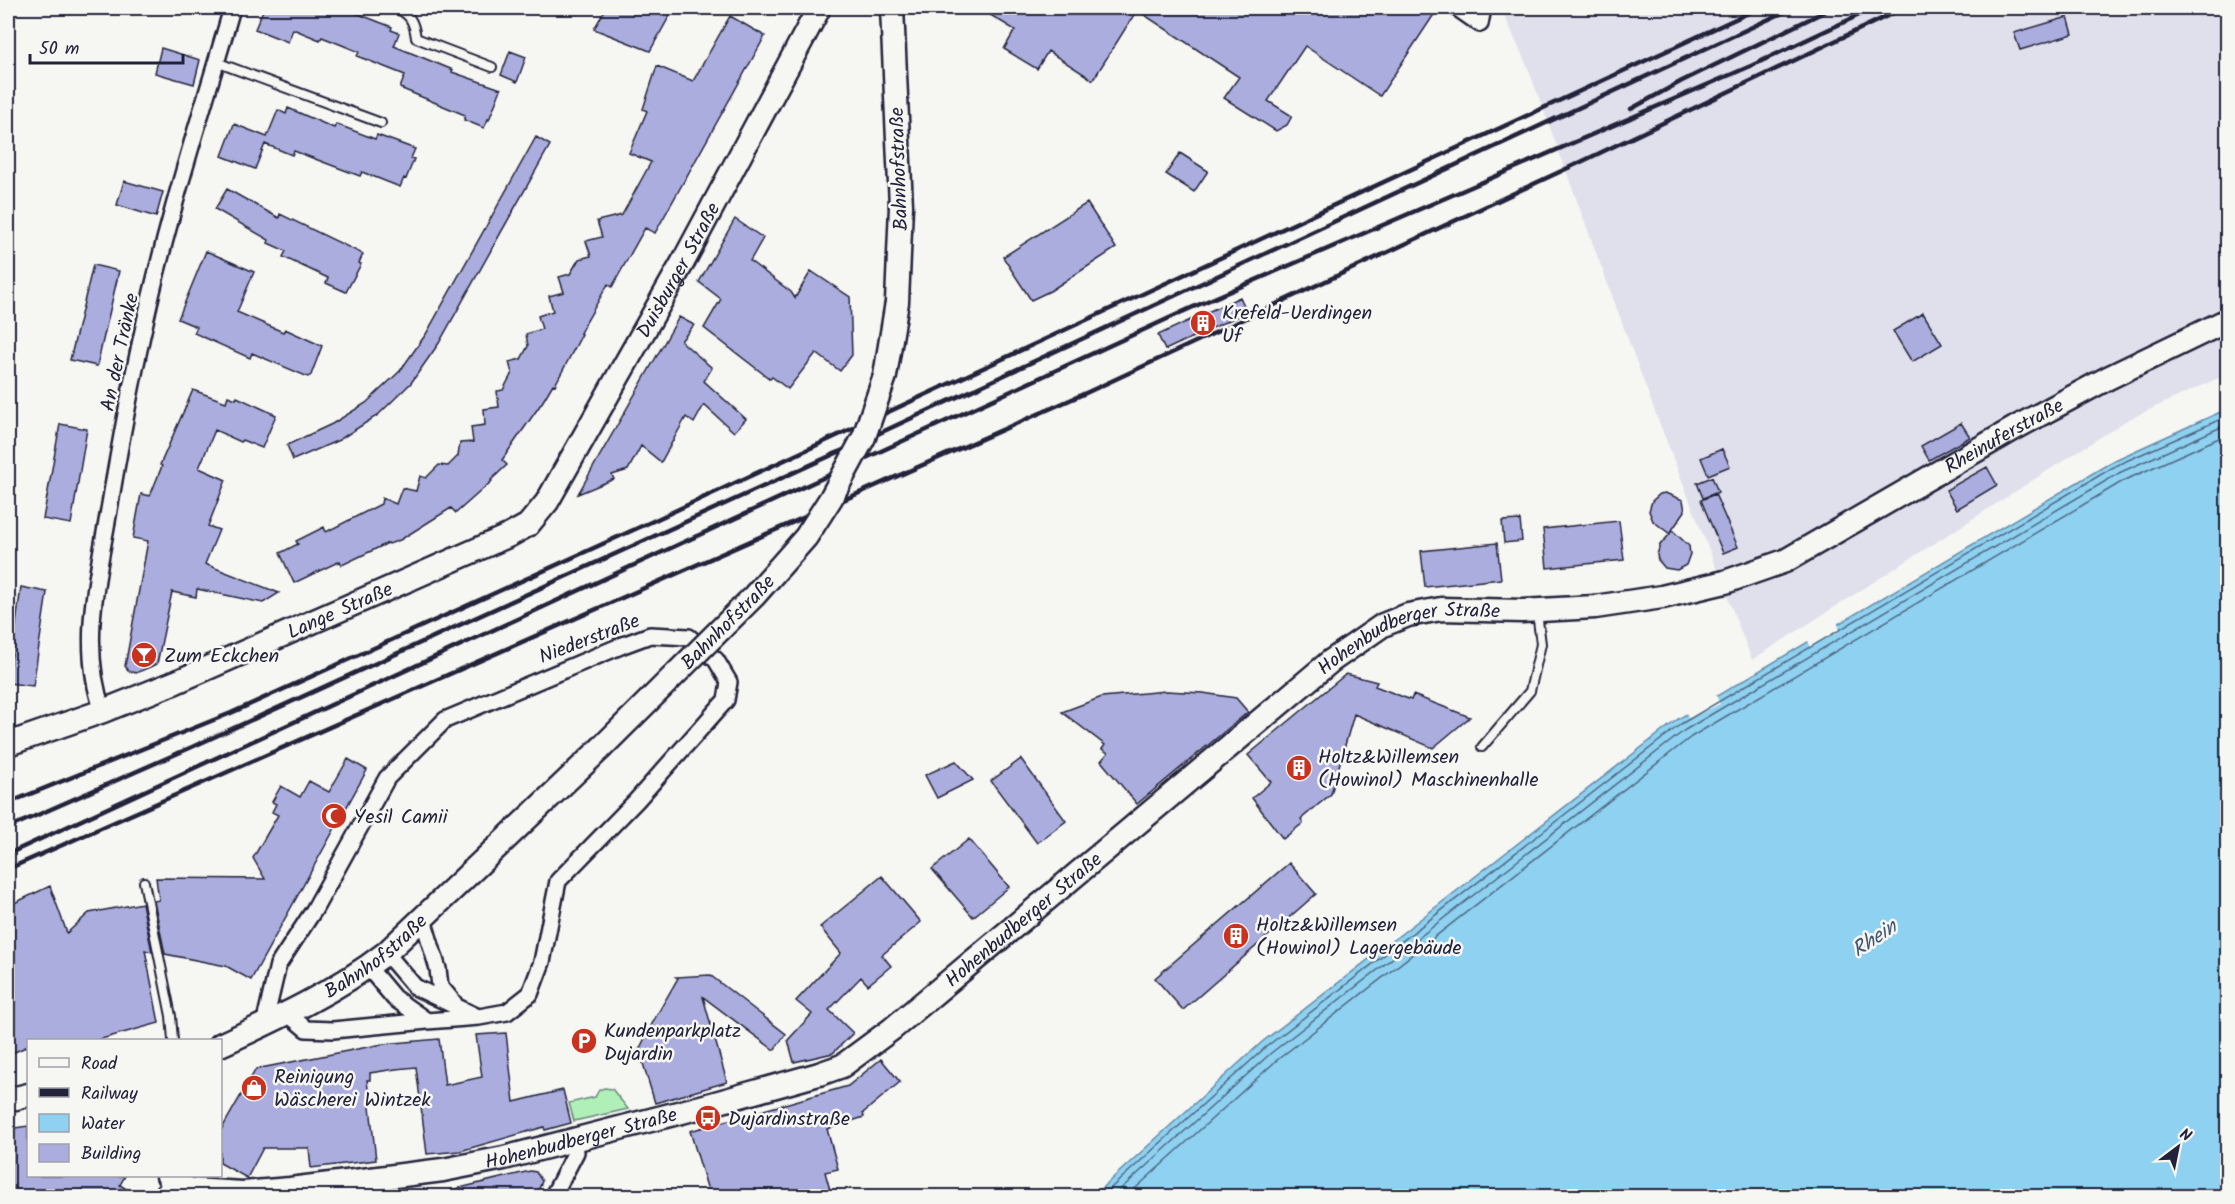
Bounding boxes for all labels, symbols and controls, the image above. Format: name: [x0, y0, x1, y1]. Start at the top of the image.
scale bar: [30, 27, 183, 65]
text: 50 m: [39, 35, 79, 64]
street label: Bahnhofstraße: [882, 107, 918, 231]
street label: Duisburger Straße: [629, 197, 730, 345]
street label: An der Tränke: [93, 290, 149, 415]
place label: Krefeld-Uerdingen Uf: [1222, 298, 1372, 353]
building icon: Krefeld-Uerdingen Uf: [1188, 308, 1218, 338]
street label: Rheinuferstraße: [1939, 391, 2070, 484]
street label: Bahnhofstraße: [674, 568, 784, 679]
street label: Lange Straße: [283, 574, 399, 649]
street label: Hohenbudberger Straße: [1311, 595, 1500, 684]
street label: Niederstraße: [535, 606, 645, 674]
bar icon: Zum Eckchen: [129, 640, 159, 670]
place label: Zum Eckchen: [164, 641, 279, 673]
place label: Holtz&Willemsen (Howinol) Maschinenhalle: [1318, 742, 1538, 797]
building icon: Holtz&Willemsen (Howinol) Maschinenhalle: [1284, 753, 1314, 783]
mosque icon: Yesil Camii: [319, 801, 349, 831]
place label: Yesil Camii: [354, 802, 449, 834]
street label: Hohenbudberger Straße: [938, 845, 1110, 996]
street label: Bahnhofstraße: [319, 907, 436, 1008]
place label: Holtz&Willemsen (Howinol) Lagergebäude: [1256, 910, 1462, 965]
water label: Rhein: [1845, 911, 1906, 967]
building icon: Holtz&Willemsen (Howinol) Lagergebäude: [1221, 921, 1251, 951]
place label: Kundenparkplatz Dujardin: [604, 1016, 741, 1071]
parking icon: Kundenparkplatz Dujardin: [569, 1026, 599, 1056]
legend: [27, 1039, 222, 1177]
text: Road: [81, 1050, 118, 1079]
place label: Reinigung Wäscherei Wintzek: [274, 1062, 431, 1117]
shop icon: Reinigung Wäscherei Wintzek: [239, 1073, 269, 1103]
text: Railway: [81, 1080, 138, 1109]
street label: Hohenbudberger Straße: [483, 1100, 681, 1179]
bus stop icon: Dujardinstraße: [693, 1103, 723, 1133]
place label: Dujardinstraße: [728, 1104, 850, 1136]
text: Water: [81, 1110, 126, 1139]
north arrow: [2148, 1117, 2208, 1177]
text: N: [2174, 1122, 2196, 1149]
text: Building: [81, 1140, 141, 1169]

